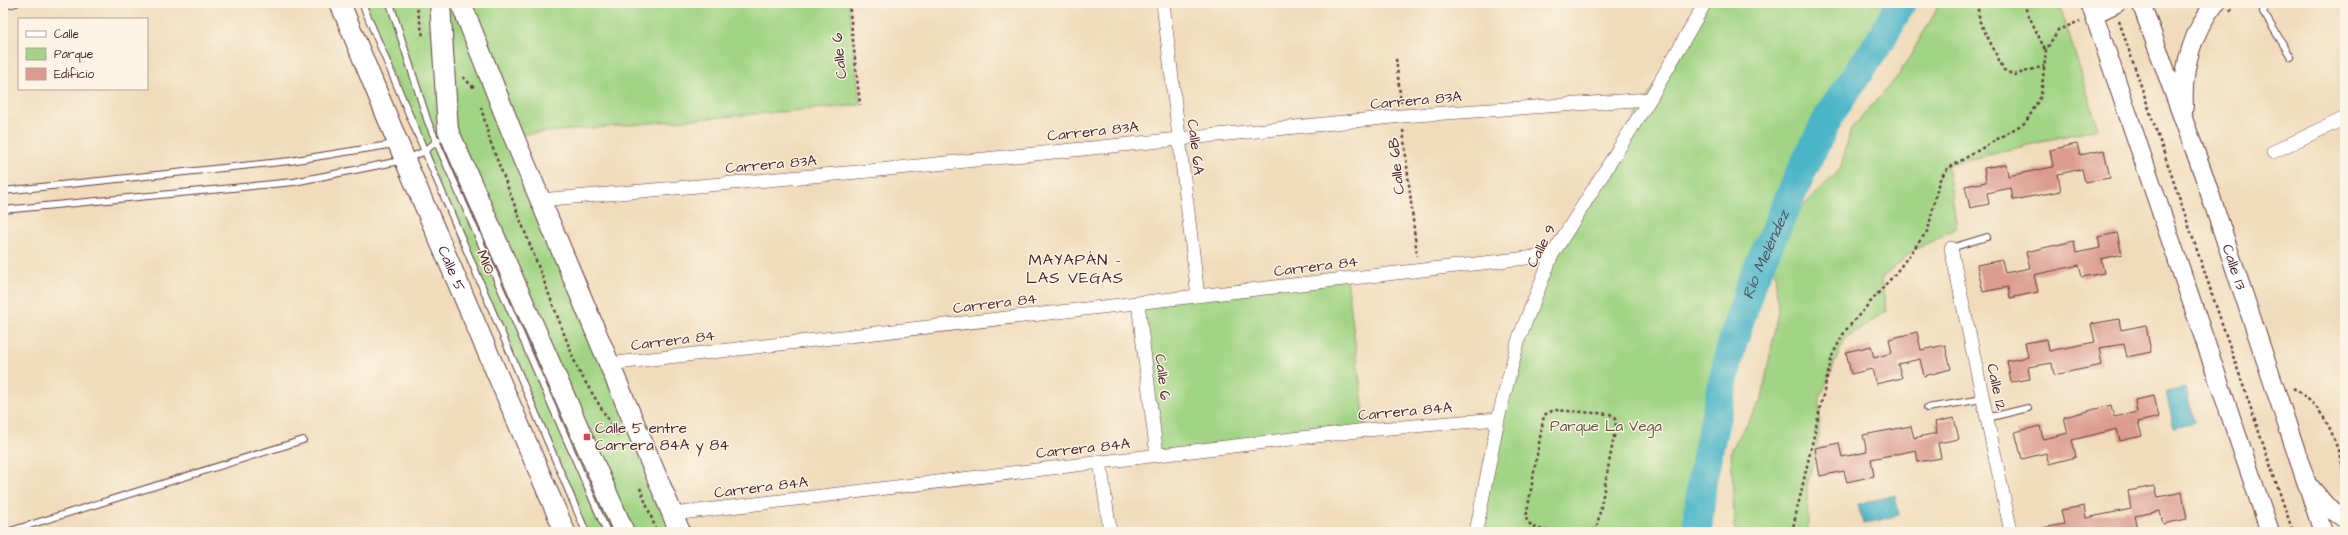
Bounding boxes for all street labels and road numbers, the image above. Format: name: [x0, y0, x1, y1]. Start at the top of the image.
street label: Calle 6: [827, 31, 852, 80]
street label: Carrera 83A: [1369, 86, 1463, 115]
street label: Carrera 83A: [1046, 116, 1140, 147]
street label: Calle 6A: [1182, 118, 1209, 177]
street label: Calle 6B: [1383, 136, 1410, 195]
street label: Carrera 83A: [724, 150, 818, 179]
street label: Calle 9: [1522, 221, 1561, 271]
street label: Calle 13: [2217, 242, 2251, 293]
street label: Calle 5: [432, 243, 470, 295]
street label: MIO: [471, 247, 500, 278]
street label: Carrera 84: [1273, 251, 1359, 282]
street label: Carrera 84: [952, 288, 1038, 319]
street label: Carrera 84: [630, 325, 716, 356]
street label: Calle 6: [1149, 353, 1176, 402]
street label: Calle 12: [1981, 362, 2012, 413]
street label: Carrera 84A: [1357, 397, 1453, 426]
street label: Carrera 84A: [1035, 433, 1131, 464]
street label: Carrera 84A: [713, 471, 810, 504]

